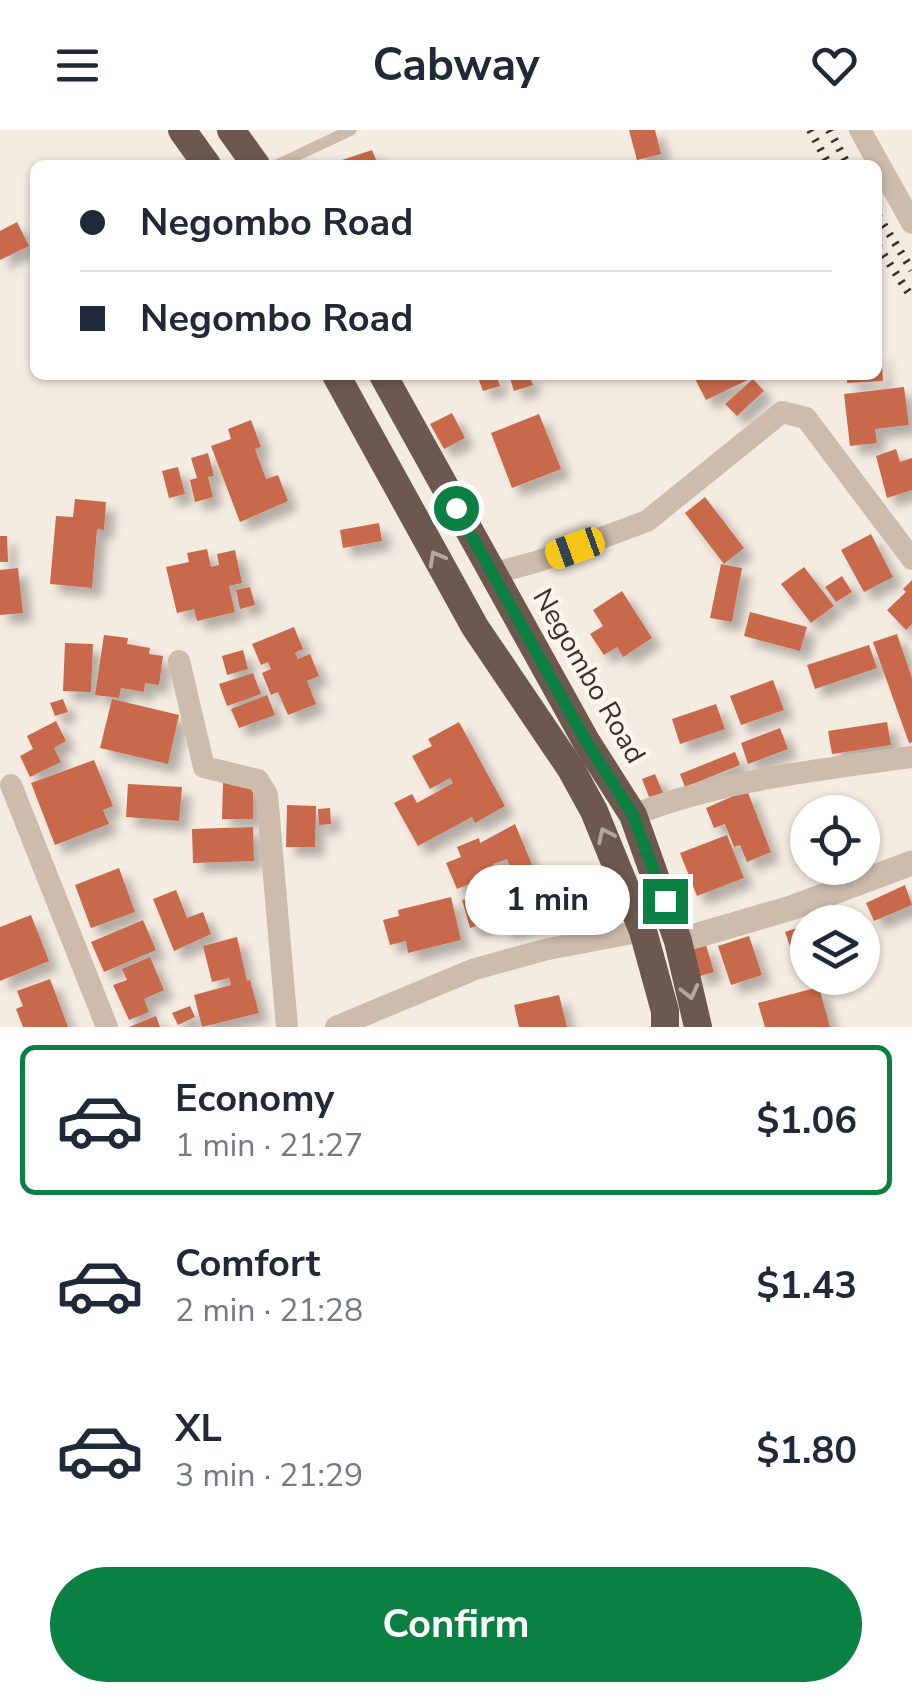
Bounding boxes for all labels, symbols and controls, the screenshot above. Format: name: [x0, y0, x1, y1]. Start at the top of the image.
text: Cabway: [373, 35, 539, 96]
icon: menu: [50, 38, 105, 93]
icon: heart: [807, 38, 862, 93]
text: Negombo Road: [140, 197, 413, 248]
text: Negombo Road: [140, 293, 413, 344]
route start: [434, 486, 479, 531]
car: [542, 524, 608, 572]
one-way arrow: [429, 550, 449, 568]
street label: Negombo Road: [524, 582, 654, 770]
map controls: [790, 795, 880, 995]
button: locate: [790, 795, 880, 885]
one-way arrow: [598, 827, 618, 845]
callout: 1 min: [465, 866, 630, 936]
text: 1 min: [506, 878, 589, 921]
route end: [643, 879, 688, 924]
button: layers: [790, 905, 880, 995]
one-way arrow: [678, 983, 699, 1000]
text: Economy: [175, 1073, 334, 1124]
icon: car: [55, 1075, 145, 1165]
text: $1.06: [756, 1095, 857, 1146]
text: 1 min · 21:27: [175, 1124, 363, 1167]
text: Comfort: [175, 1238, 320, 1289]
icon: car: [55, 1240, 145, 1330]
text: $1.43: [756, 1260, 857, 1311]
text: 2 min · 21:28: [175, 1289, 363, 1332]
text: XL: [175, 1403, 222, 1454]
icon: car: [55, 1405, 145, 1495]
text: $1.80: [756, 1425, 857, 1476]
text: 3 min · 21:29: [175, 1454, 363, 1497]
button: Confirm: [50, 1567, 862, 1682]

